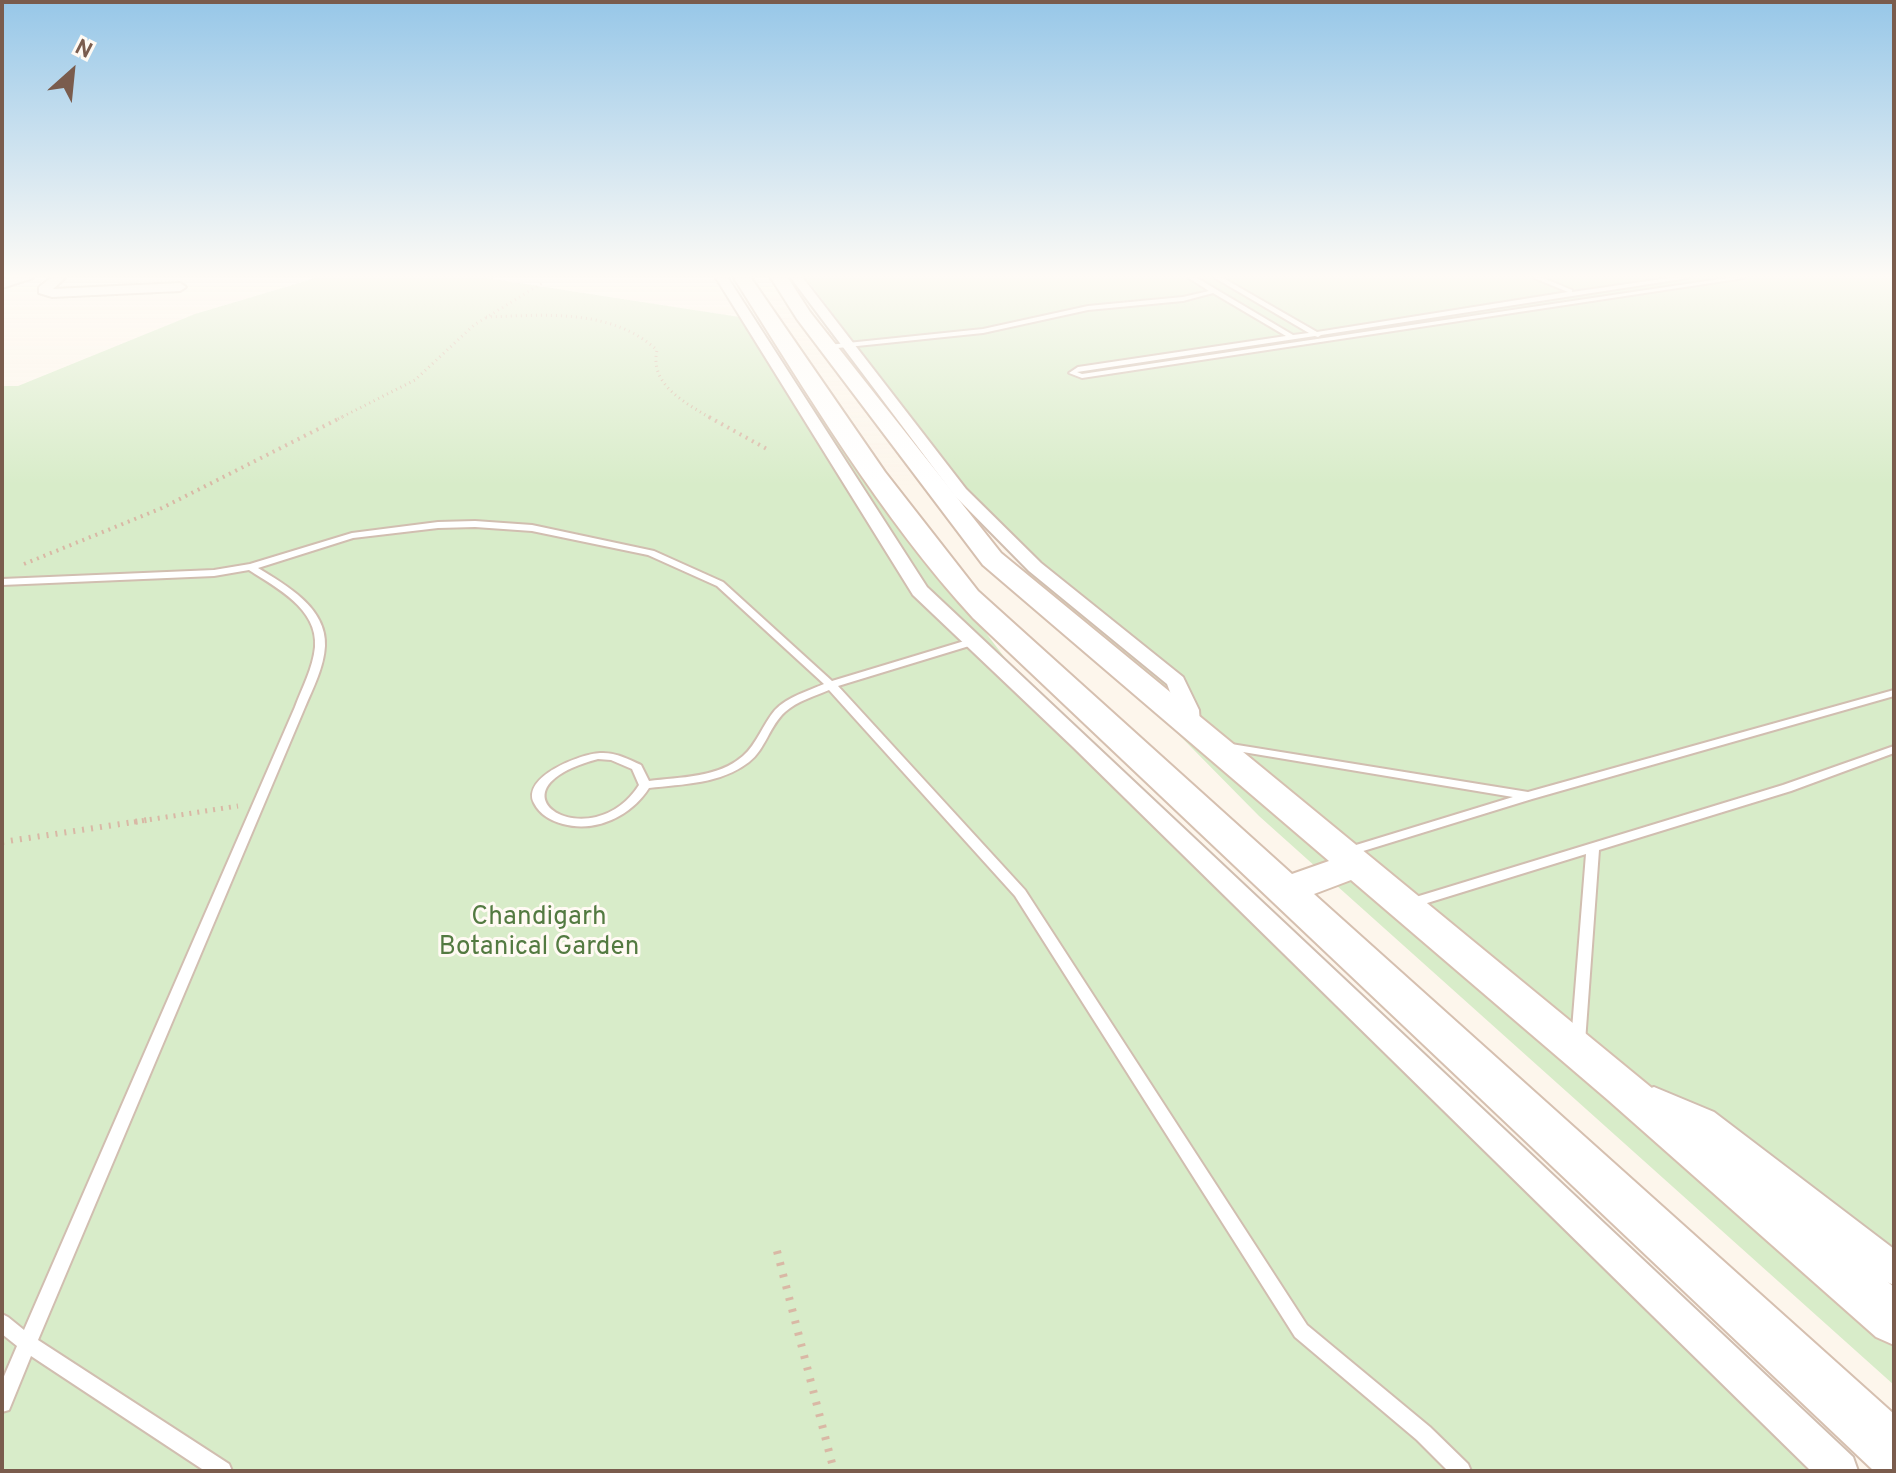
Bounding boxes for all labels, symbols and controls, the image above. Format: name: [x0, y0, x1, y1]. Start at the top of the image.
north arrow: [32, 32, 112, 112]
text: N: [70, 35, 96, 66]
park label: Chandigarh Botanical Garden: [439, 903, 639, 964]

